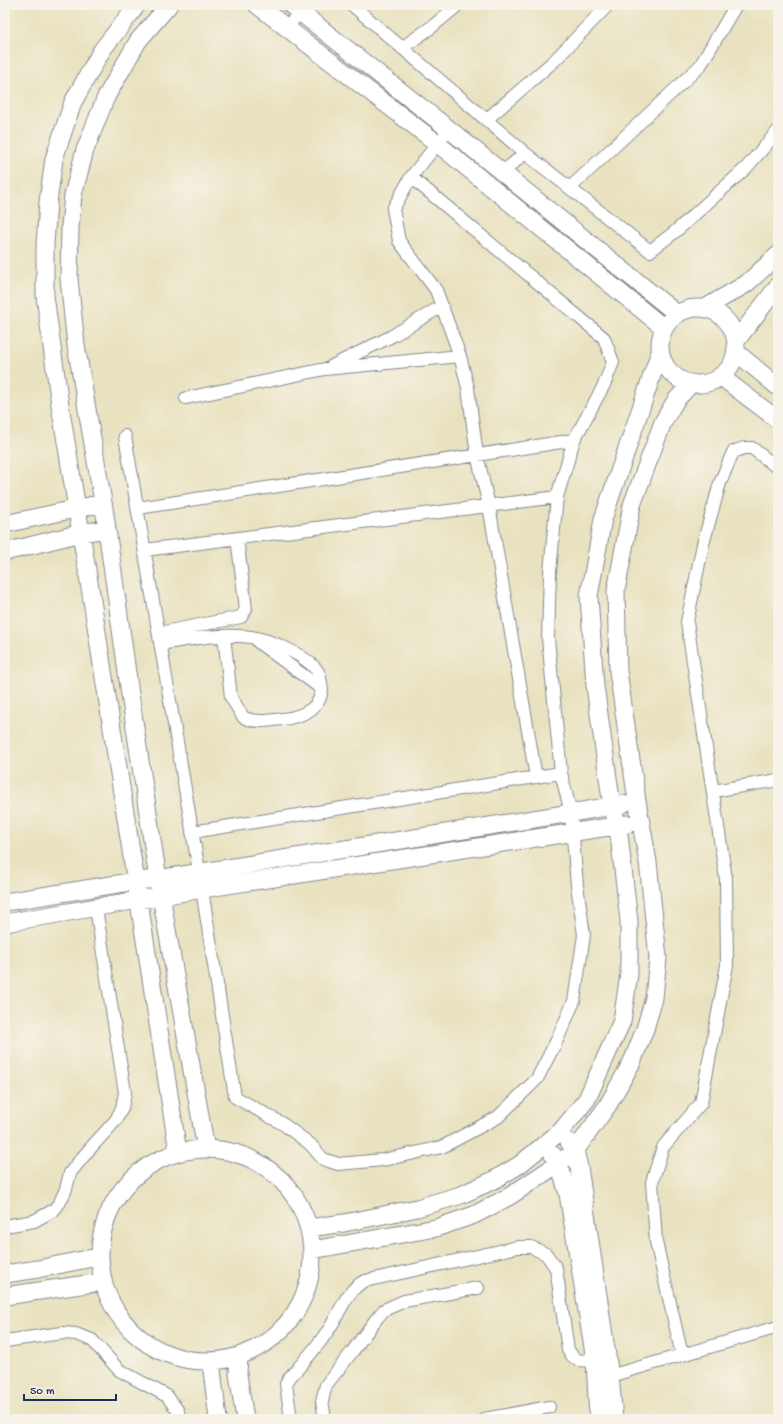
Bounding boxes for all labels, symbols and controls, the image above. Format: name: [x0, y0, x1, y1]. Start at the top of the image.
scale bar: [24, 1376, 116, 1402]
text: 50 m: [30, 1385, 55, 1399]

